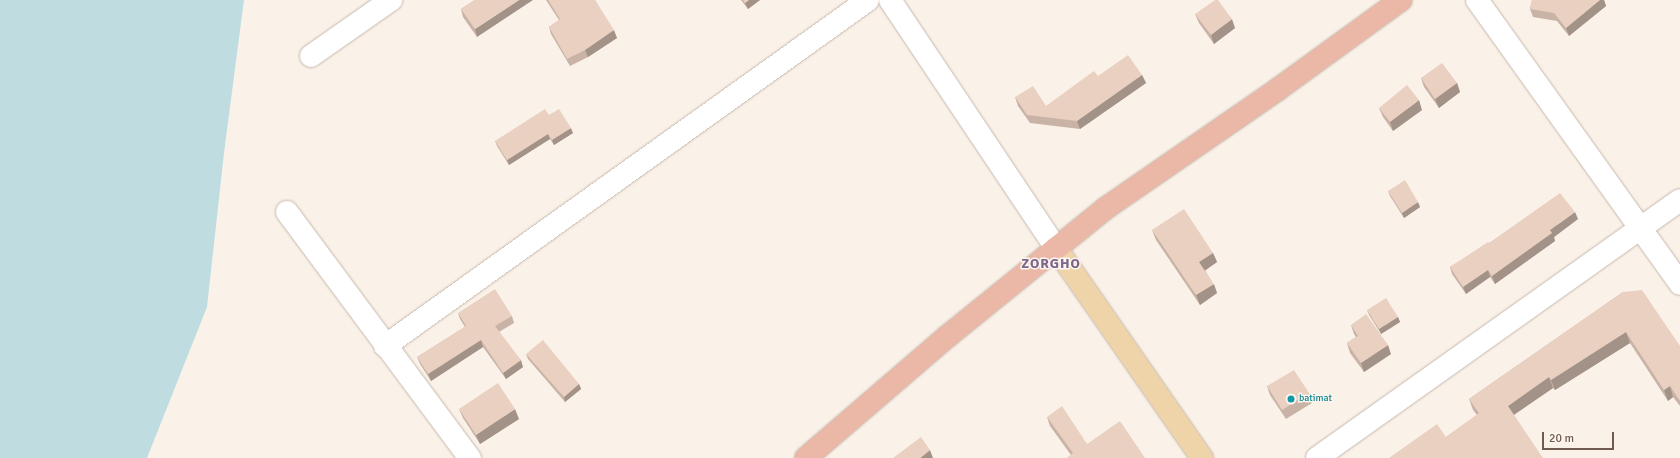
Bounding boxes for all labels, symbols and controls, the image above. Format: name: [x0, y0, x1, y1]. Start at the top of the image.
district label: ZORGHO: [1021, 256, 1081, 272]
place label: batimat: [1299, 393, 1332, 405]
marker: batimat: [1286, 394, 1296, 404]
scale bar: [1544, 424, 1616, 450]
text: 20 m: [1549, 431, 1574, 446]

